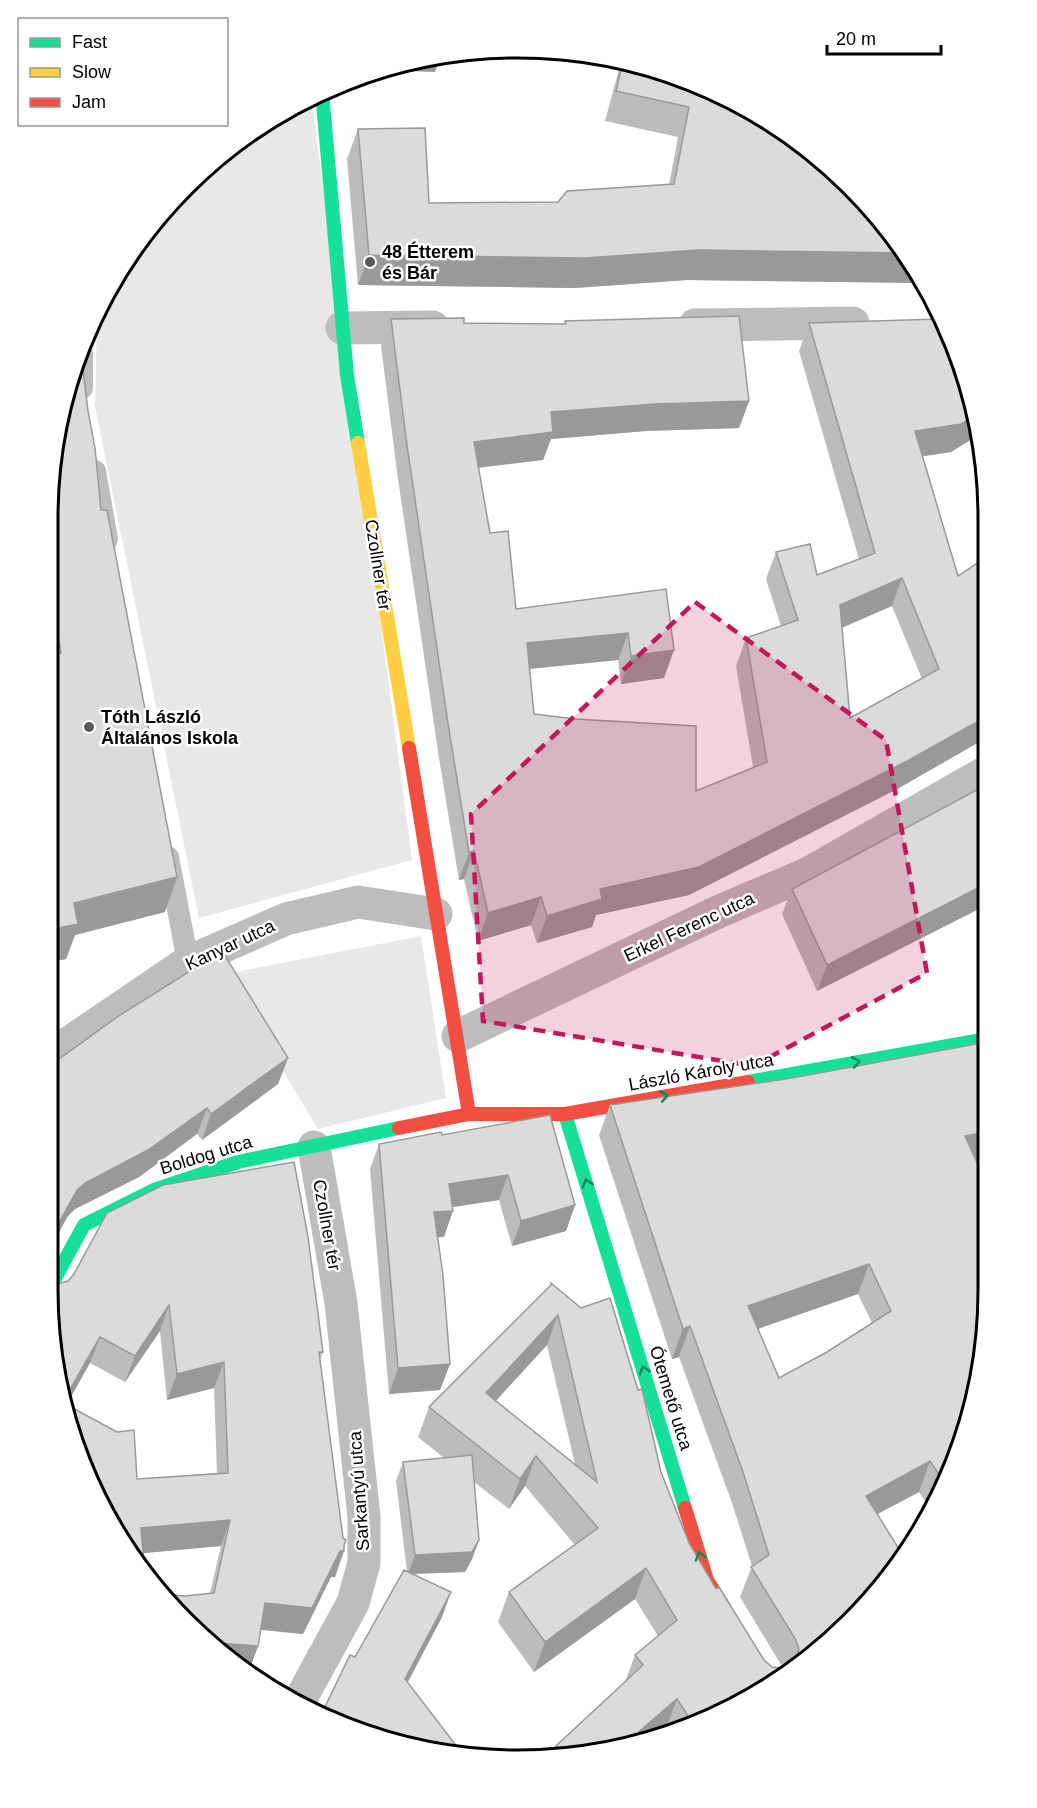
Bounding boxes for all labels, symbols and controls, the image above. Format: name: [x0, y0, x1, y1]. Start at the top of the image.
legend: [18, 18, 228, 126]
scale bar: [827, 18, 941, 56]
text: 20 m: [836, 29, 876, 49]
text: Fast: [72, 32, 107, 52]
text: Slow: [72, 62, 112, 82]
text: Jam: [72, 92, 106, 112]
place label: 48 Étterem és Bár: [382, 241, 474, 283]
marker: 48 Étterem és Bár: [363, 255, 377, 269]
street label: Czollner tér: [361, 518, 395, 612]
place label: Tóth László Általános Iskola: [101, 707, 239, 748]
marker: Tóth László Általános Iskola: [82, 720, 96, 734]
street label: Erkel Ferenc utca: [621, 888, 758, 966]
street label: Kanyar utca: [182, 915, 279, 974]
street label: László Károly utca: [627, 1049, 776, 1095]
one-way arrow: [852, 1057, 861, 1069]
one-way arrow: [659, 1090, 669, 1103]
street label: Boldog utca: [158, 1131, 255, 1178]
street label: Czollner tér: [309, 1178, 345, 1272]
one-way arrow: [582, 1178, 594, 1189]
street label: Ótemető utca: [646, 1343, 698, 1454]
one-way arrow: [638, 1365, 651, 1376]
street label: Sarkantyú utca: [345, 1429, 373, 1552]
one-way arrow: [695, 1551, 707, 1562]

